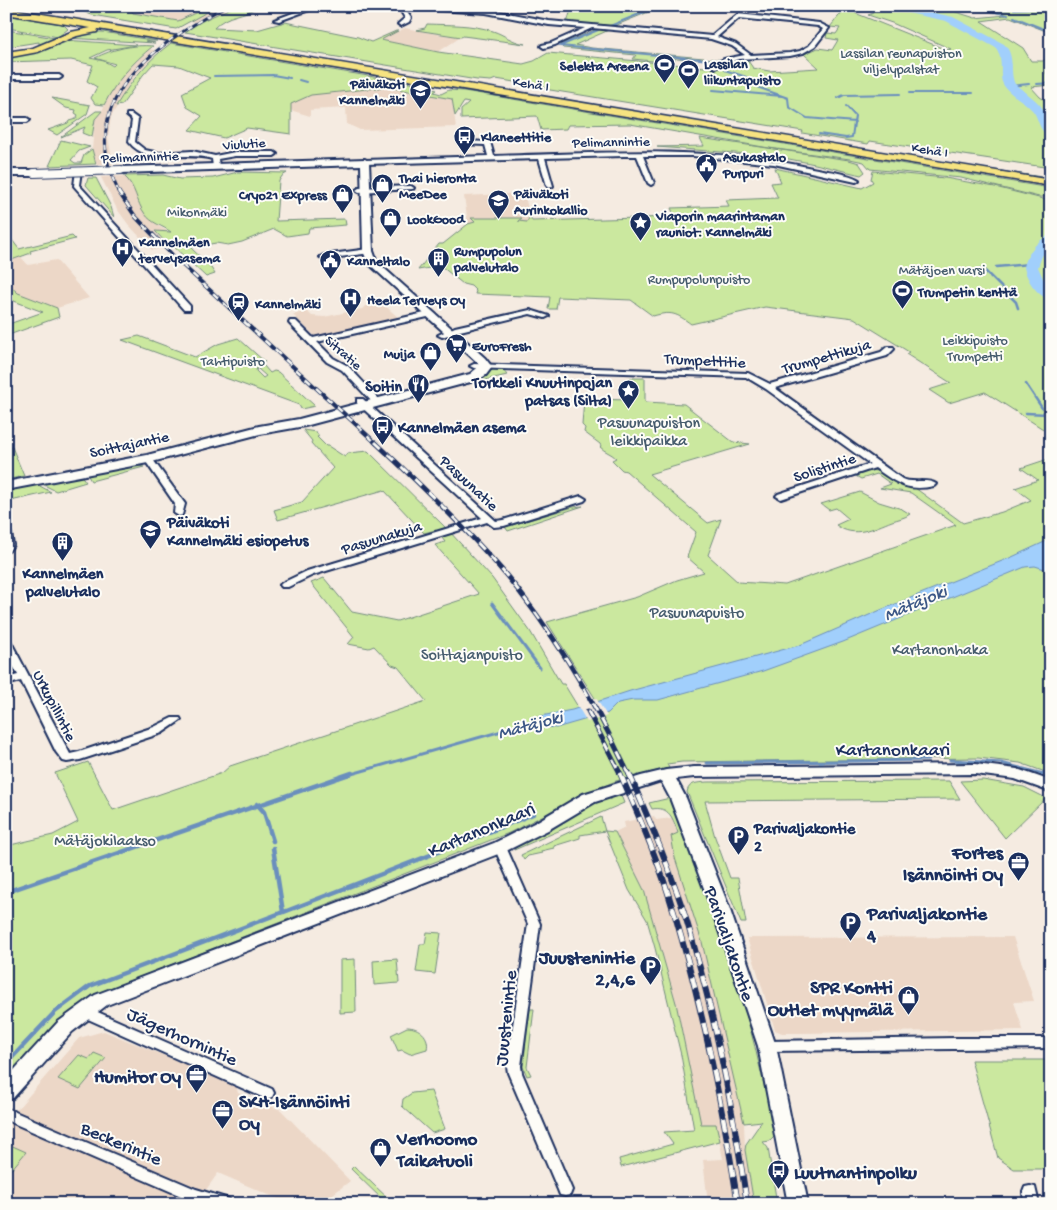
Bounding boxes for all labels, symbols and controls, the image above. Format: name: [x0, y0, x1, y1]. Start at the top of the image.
park label: Lassilan reunapuiston viljelypalstat: [840, 46, 962, 79]
sports icon: Selekta Areena: [653, 53, 677, 84]
place label: Lassilan liikuntapuisto: [703, 57, 781, 90]
place label: Selekta Areena: [560, 59, 650, 76]
sports icon: Lassilan liikuntapuisto: [676, 59, 700, 90]
street label: Kehä I: [511, 74, 550, 97]
place label: Päiväkoti Kannelmäki: [338, 77, 405, 110]
school or university icon: Päiväkoti Kannelmäki: [409, 79, 433, 110]
bus stop icon: Klaneettitie: [453, 124, 477, 155]
place label: Klaneettitie: [480, 130, 552, 147]
street label: Pelimannintie: [571, 134, 651, 153]
street label: Viulutie: [221, 135, 267, 156]
street label: Kehä I: [910, 140, 949, 163]
street label: Pelimannintie: [100, 149, 180, 168]
place label: Asukastalo Purpuri: [722, 150, 787, 183]
public building icon: Asukastalo Purpuri: [695, 152, 719, 183]
place label: Thai hieronta MeeDee: [398, 171, 477, 204]
shop icon: Thai hieronta MeeDee: [371, 173, 395, 204]
shop icon: Cryo21 Express: [331, 182, 355, 213]
place label: Päiväkoti Aurinkokallio: [513, 187, 588, 220]
place label: Cryo21 Express: [238, 188, 328, 205]
school or university icon: Päiväkoti Aurinkokallio: [486, 189, 510, 220]
park label: Mikonmäki: [167, 205, 227, 222]
shop icon: LookGood: [379, 206, 403, 237]
place label: Viaporin maarintaman rauniot: Kannelmäki: [655, 209, 785, 242]
place icon: Viaporin maarintaman rauniot: Kannelmäki: [628, 211, 652, 242]
place label: LookGood: [407, 212, 466, 229]
place label: Kannelmäen terveysasema: [137, 235, 221, 268]
hospital icon: Kannelmäen terveysasema: [111, 237, 135, 268]
place label: Rumpupolun palvelutalo: [453, 244, 522, 277]
building icon: Rumpupolun palvelutalo: [426, 246, 450, 277]
public building icon: Kanneltalo: [319, 248, 343, 279]
place label: Kanneltalo: [346, 254, 411, 271]
park label: Mätäjoen varsi: [899, 263, 985, 280]
park label: Rumpupolunpuisto: [648, 272, 750, 289]
sports icon: Trumpetin kenttä: [890, 279, 914, 310]
place label: Trumpetin kenttä: [917, 285, 1018, 302]
hospital icon: Heela Terveys Oy: [339, 287, 363, 318]
station icon: Kannelmäki: [227, 291, 251, 322]
place label: Heela Terveys Oy: [367, 293, 465, 310]
place label: Kannelmäki: [254, 297, 321, 314]
street label: Sitratie: [320, 333, 365, 375]
supermarket icon: EuroFresh: [444, 333, 468, 364]
park label: Leikkipuisto Trumpetti: [942, 333, 1008, 366]
street label: Trumpettikuja: [779, 336, 875, 380]
place label: EuroFresh: [472, 339, 532, 356]
shop icon: Muija: [419, 341, 443, 372]
place label: Muija: [384, 347, 416, 364]
street label: Trumpettitie: [663, 351, 747, 374]
park label: Tahtipuisto: [200, 354, 265, 371]
restaurant icon: Soitin: [406, 373, 430, 404]
place label: Torkkeli Knuutinpojan patsas (Silta): [470, 375, 612, 412]
place icon: Torkkeli Knuutinpojan patsas (Silta): [616, 378, 640, 409]
place label: Soitin: [365, 379, 402, 398]
bus stop icon: Kannelmäen asema: [370, 414, 394, 445]
park label: Pasuunapuiston leikkipaikka: [597, 415, 701, 452]
place label: Kannelmäen asema: [397, 420, 527, 439]
street label: Soittajantie: [88, 429, 172, 464]
street label: Solistintie: [791, 450, 859, 488]
street label: Pasuunatie: [434, 452, 501, 517]
place label: Päiväkoti Kannelmäki esiopetus: [166, 515, 309, 552]
school or university icon: Päiväkoti Kannelmäki esiopetus: [139, 518, 163, 549]
street label: Pasuunakuja: [338, 518, 426, 561]
building icon: Kannelmäen palvelutalo: [51, 531, 75, 562]
place label: Kannelmäen palvelutalo: [22, 566, 104, 603]
water label: Mätäjoki: [881, 581, 953, 627]
park label: Pasuunapuisto: [649, 605, 744, 624]
park label: Kartanonhaka: [892, 642, 989, 661]
park label: Soittajanpuisto: [421, 647, 523, 666]
street label: Urkupillintie: [27, 668, 79, 746]
water label: Mätäjoki: [496, 707, 567, 745]
street label: Kartanonkaari: [836, 740, 950, 763]
street label: Kartanonkaari: [425, 798, 540, 864]
place label: Parivaljakontie 2: [753, 821, 856, 858]
parking icon: Parivaljakontie 2: [726, 824, 750, 855]
park label: Mätäjokilaakso: [54, 833, 156, 852]
place label: Fortes Isännöinti Oy: [903, 843, 1004, 888]
office icon: Fortes Isännöinti Oy: [1007, 850, 1031, 881]
street label: Parivaljakontie: [697, 883, 758, 1005]
place label: Parivaljakontie 4: [866, 904, 988, 949]
parking icon: Parivaljakontie 4: [839, 911, 863, 942]
place label: Juustenintie 2,4,6: [538, 948, 636, 993]
parking icon: Juustenintie 2,4,6: [639, 955, 663, 986]
street label: Juustenintie: [491, 969, 524, 1067]
place label: SPR Kontti Outlet myymälä: [768, 978, 894, 1023]
shop icon: SPR Kontti Outlet myymälä: [897, 985, 921, 1016]
street label: Jägerhornintie: [123, 1004, 241, 1073]
office icon: Humitor Oy: [185, 1063, 209, 1094]
place label: Humitor Oy: [94, 1067, 182, 1090]
place label: SKH-Isännöinti Oy: [239, 1092, 350, 1137]
office icon: SKH-Isännöinti Oy: [211, 1099, 235, 1130]
street label: Beckerintie: [76, 1117, 165, 1173]
place label: Verhoomo Taikatuoli: [395, 1129, 478, 1174]
shop icon: Verhoomo Taikatuoli: [369, 1136, 393, 1167]
bus stop icon: Luutnantinpolku: [766, 1159, 790, 1190]
place label: Luutnantinpolku: [794, 1163, 917, 1186]

